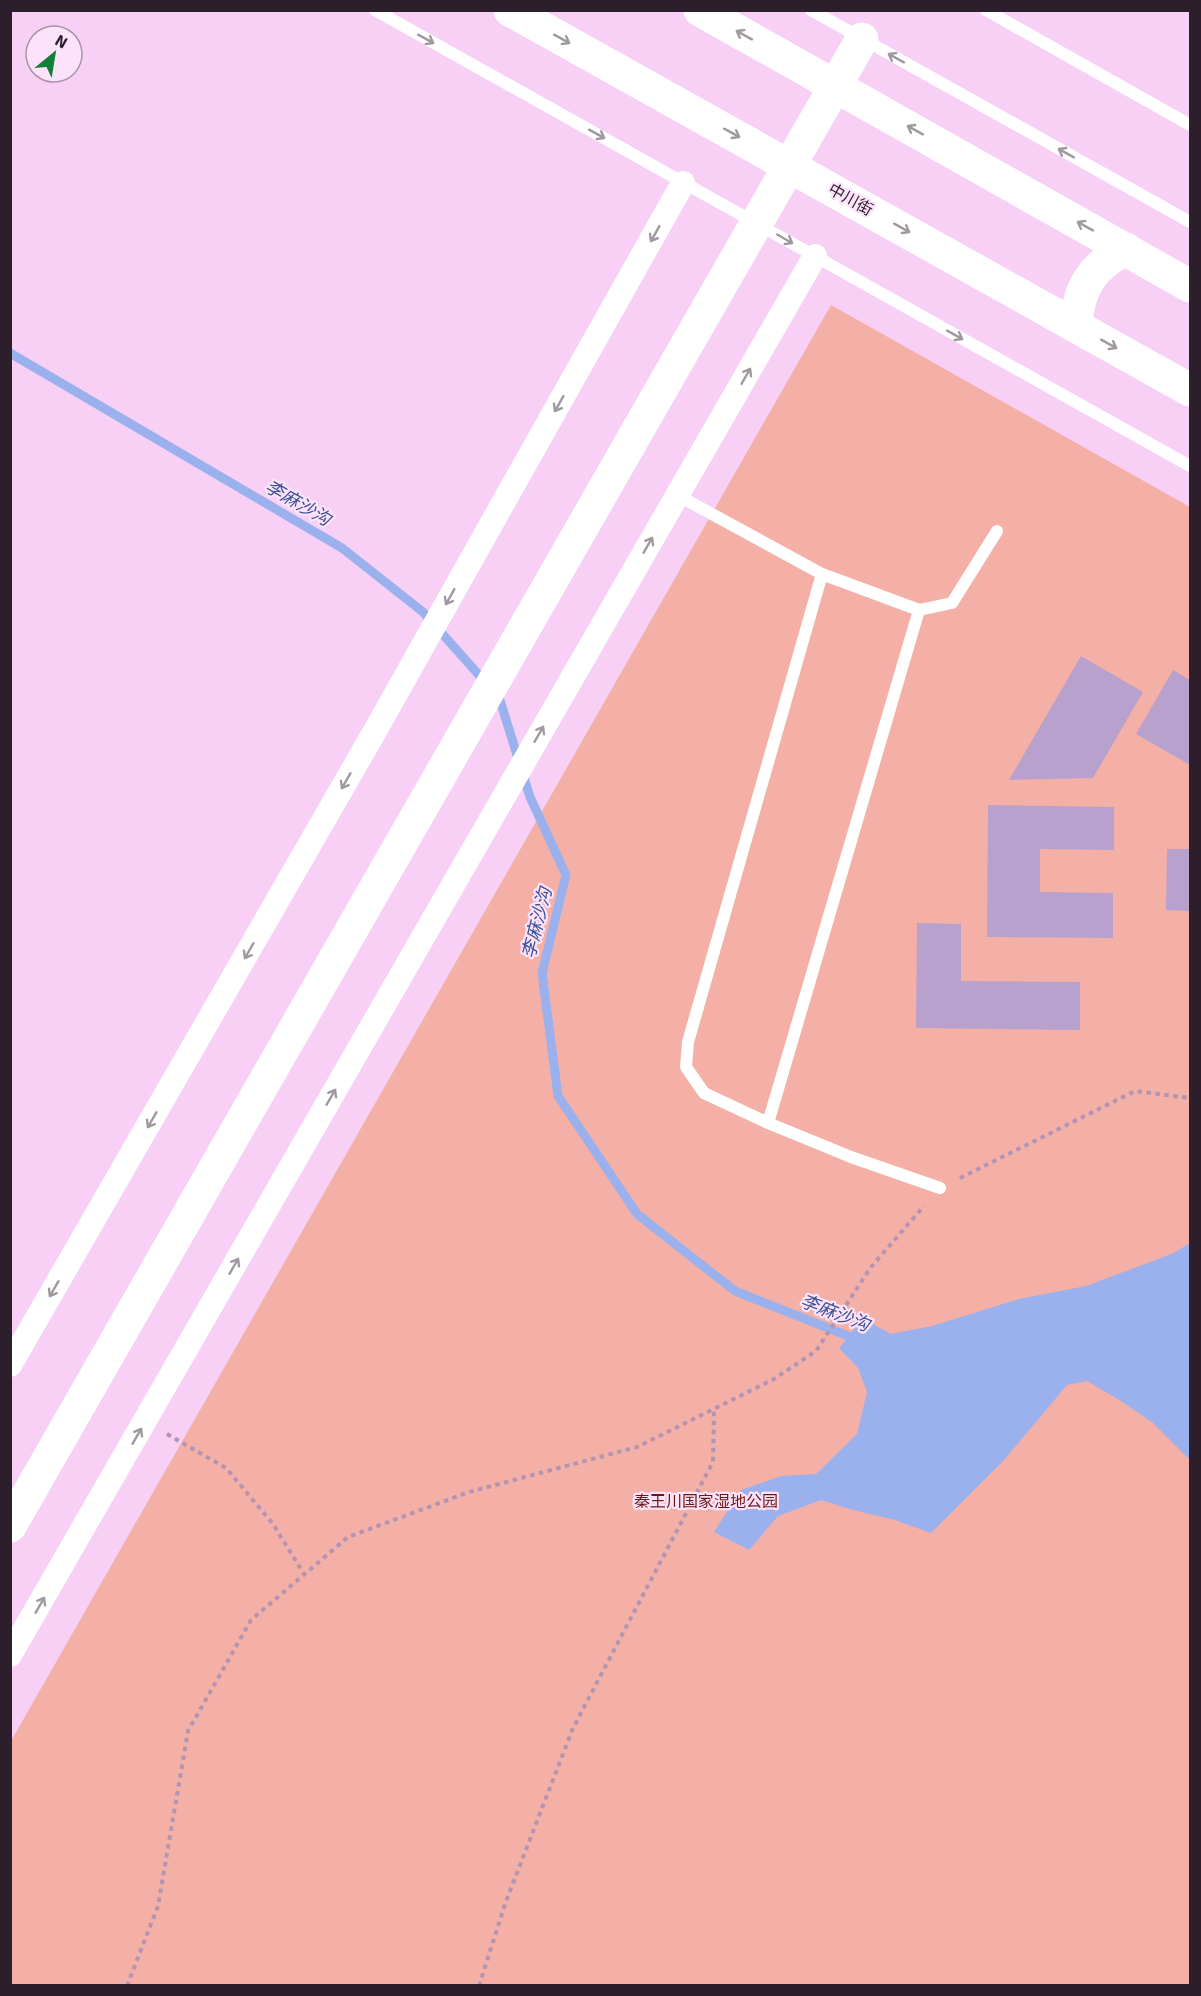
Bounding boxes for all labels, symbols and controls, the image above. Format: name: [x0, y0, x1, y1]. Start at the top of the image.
north arrow: [24, 24, 84, 84]
one-way arrow: [736, 29, 754, 40]
text: N: [51, 30, 71, 53]
one-way arrow: [417, 34, 435, 45]
one-way arrow: [552, 34, 570, 45]
one-way arrow: [888, 52, 905, 64]
one-way arrow: [906, 124, 923, 136]
one-way arrow: [723, 127, 740, 139]
one-way arrow: [587, 129, 605, 140]
one-way arrow: [1058, 147, 1075, 159]
street label: 中川街: [825, 179, 876, 220]
one-way arrow: [1076, 220, 1094, 231]
one-way arrow: [893, 223, 911, 234]
one-way arrow: [648, 225, 660, 242]
one-way arrow: [776, 234, 793, 246]
one-way arrow: [946, 330, 964, 341]
one-way arrow: [1100, 339, 1117, 351]
one-way arrow: [740, 368, 752, 385]
one-way arrow: [553, 394, 564, 412]
water label: 李麻沙沟: [261, 475, 336, 532]
one-way arrow: [643, 537, 655, 554]
one-way arrow: [444, 588, 456, 605]
one-way arrow: [533, 726, 545, 743]
one-way arrow: [339, 773, 351, 790]
water label: 李麻沙沟: [518, 883, 557, 961]
one-way arrow: [242, 942, 254, 959]
one-way arrow: [325, 1089, 337, 1106]
one-way arrow: [145, 1111, 157, 1128]
one-way arrow: [228, 1258, 240, 1275]
one-way arrow: [48, 1280, 60, 1297]
water label: 李麻沙沟: [797, 1290, 874, 1337]
one-way arrow: [131, 1427, 143, 1444]
park label: 秦王川国家湿地公园: [634, 1492, 778, 1512]
one-way arrow: [34, 1597, 46, 1614]

